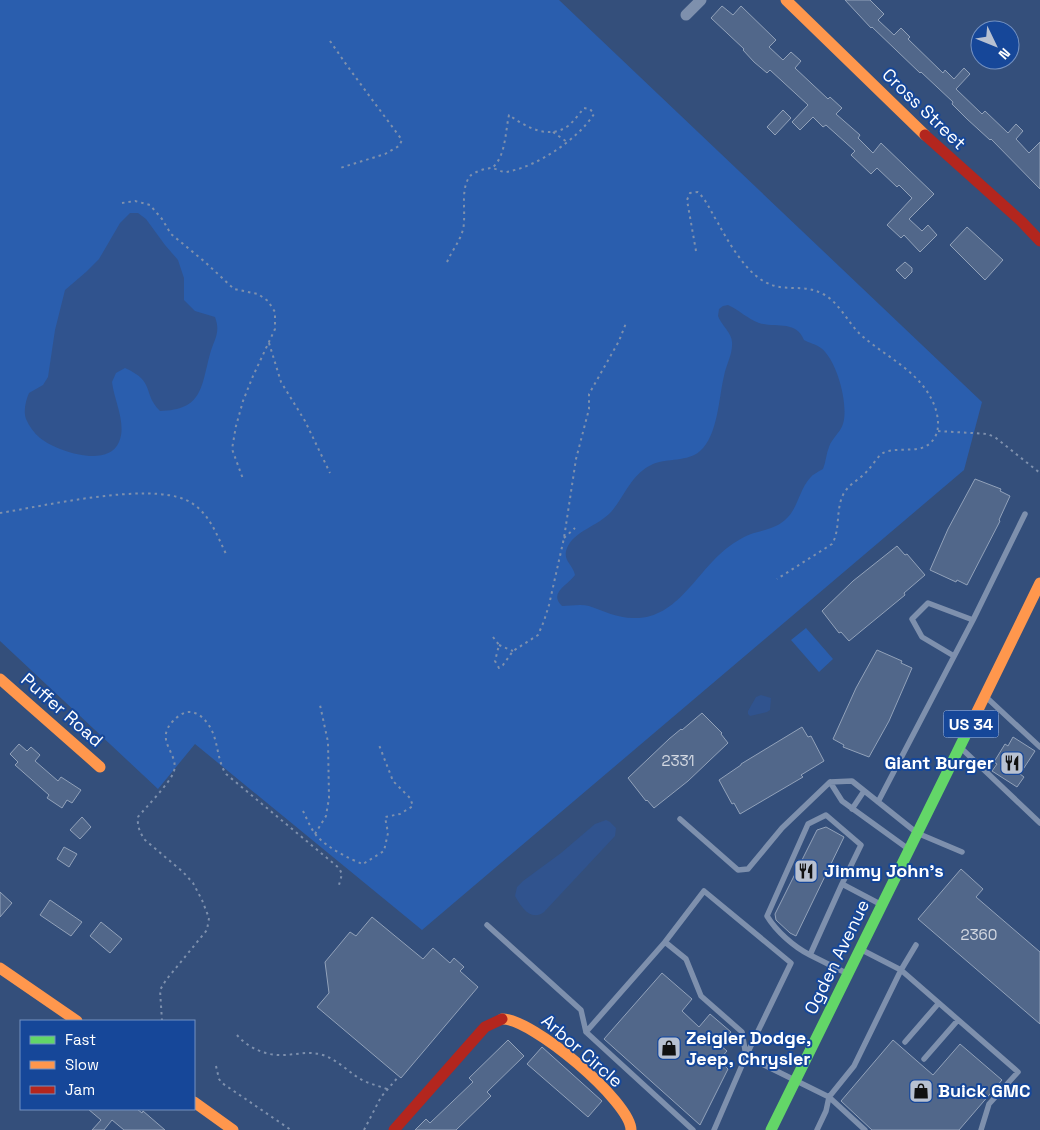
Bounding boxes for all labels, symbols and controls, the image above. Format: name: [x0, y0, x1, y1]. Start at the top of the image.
north arrow: [970, 20, 1020, 70]
text: N: [995, 44, 1014, 63]
street label: Cross Street: [878, 63, 971, 154]
street label: Puffer Road: [17, 668, 108, 752]
road number: US 34: [944, 711, 998, 738]
restaurant icon: Giant Burger: [999, 750, 1025, 776]
house number: 2331: [661, 751, 695, 770]
place label: Giant Burger: [884, 751, 994, 774]
restaurant icon: Jimmy John's: [793, 858, 819, 884]
place label: Jimmy John's: [824, 859, 944, 882]
street label: Ogden Avenue: [799, 896, 874, 1018]
house number: 2360: [961, 925, 997, 944]
street label: Arbor Circle: [537, 1009, 628, 1092]
legend: [20, 1020, 195, 1110]
place label: Zeigler Dodge, Jeep, Chrysler: [686, 1026, 811, 1070]
text: Fast: [65, 1030, 96, 1049]
shop icon: Zeigler Dodge, Jeep, Chrysler: [656, 1035, 682, 1061]
text: Slow: [65, 1055, 99, 1074]
shop icon: Buick GMC: [908, 1078, 934, 1104]
place label: Buick GMC: [938, 1079, 1030, 1102]
text: Jam: [65, 1080, 95, 1099]

